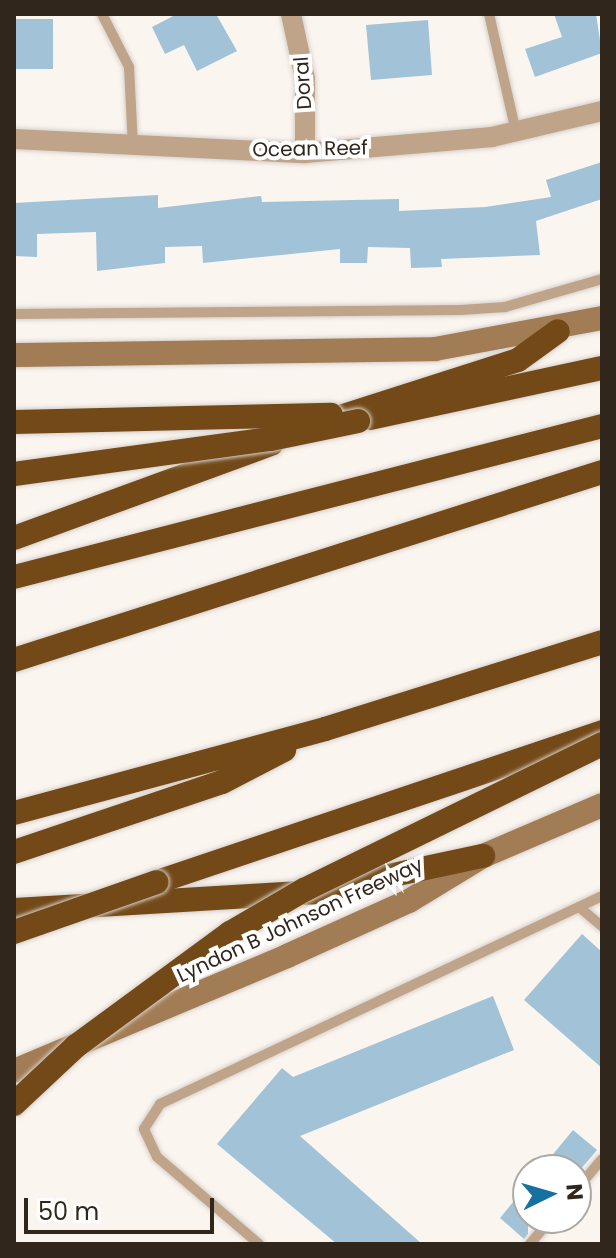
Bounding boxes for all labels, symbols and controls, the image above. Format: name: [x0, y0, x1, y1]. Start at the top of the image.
street label: Doral: [289, 56, 317, 110]
street label: Ocean Reef: [252, 136, 368, 162]
street label: Lyndon B Johnson Freeway: [173, 852, 427, 988]
north arrow: [512, 1154, 592, 1234]
scale bar: [28, 1182, 218, 1232]
text: N: [558, 1182, 591, 1202]
text: 50 m: [38, 1195, 99, 1228]

